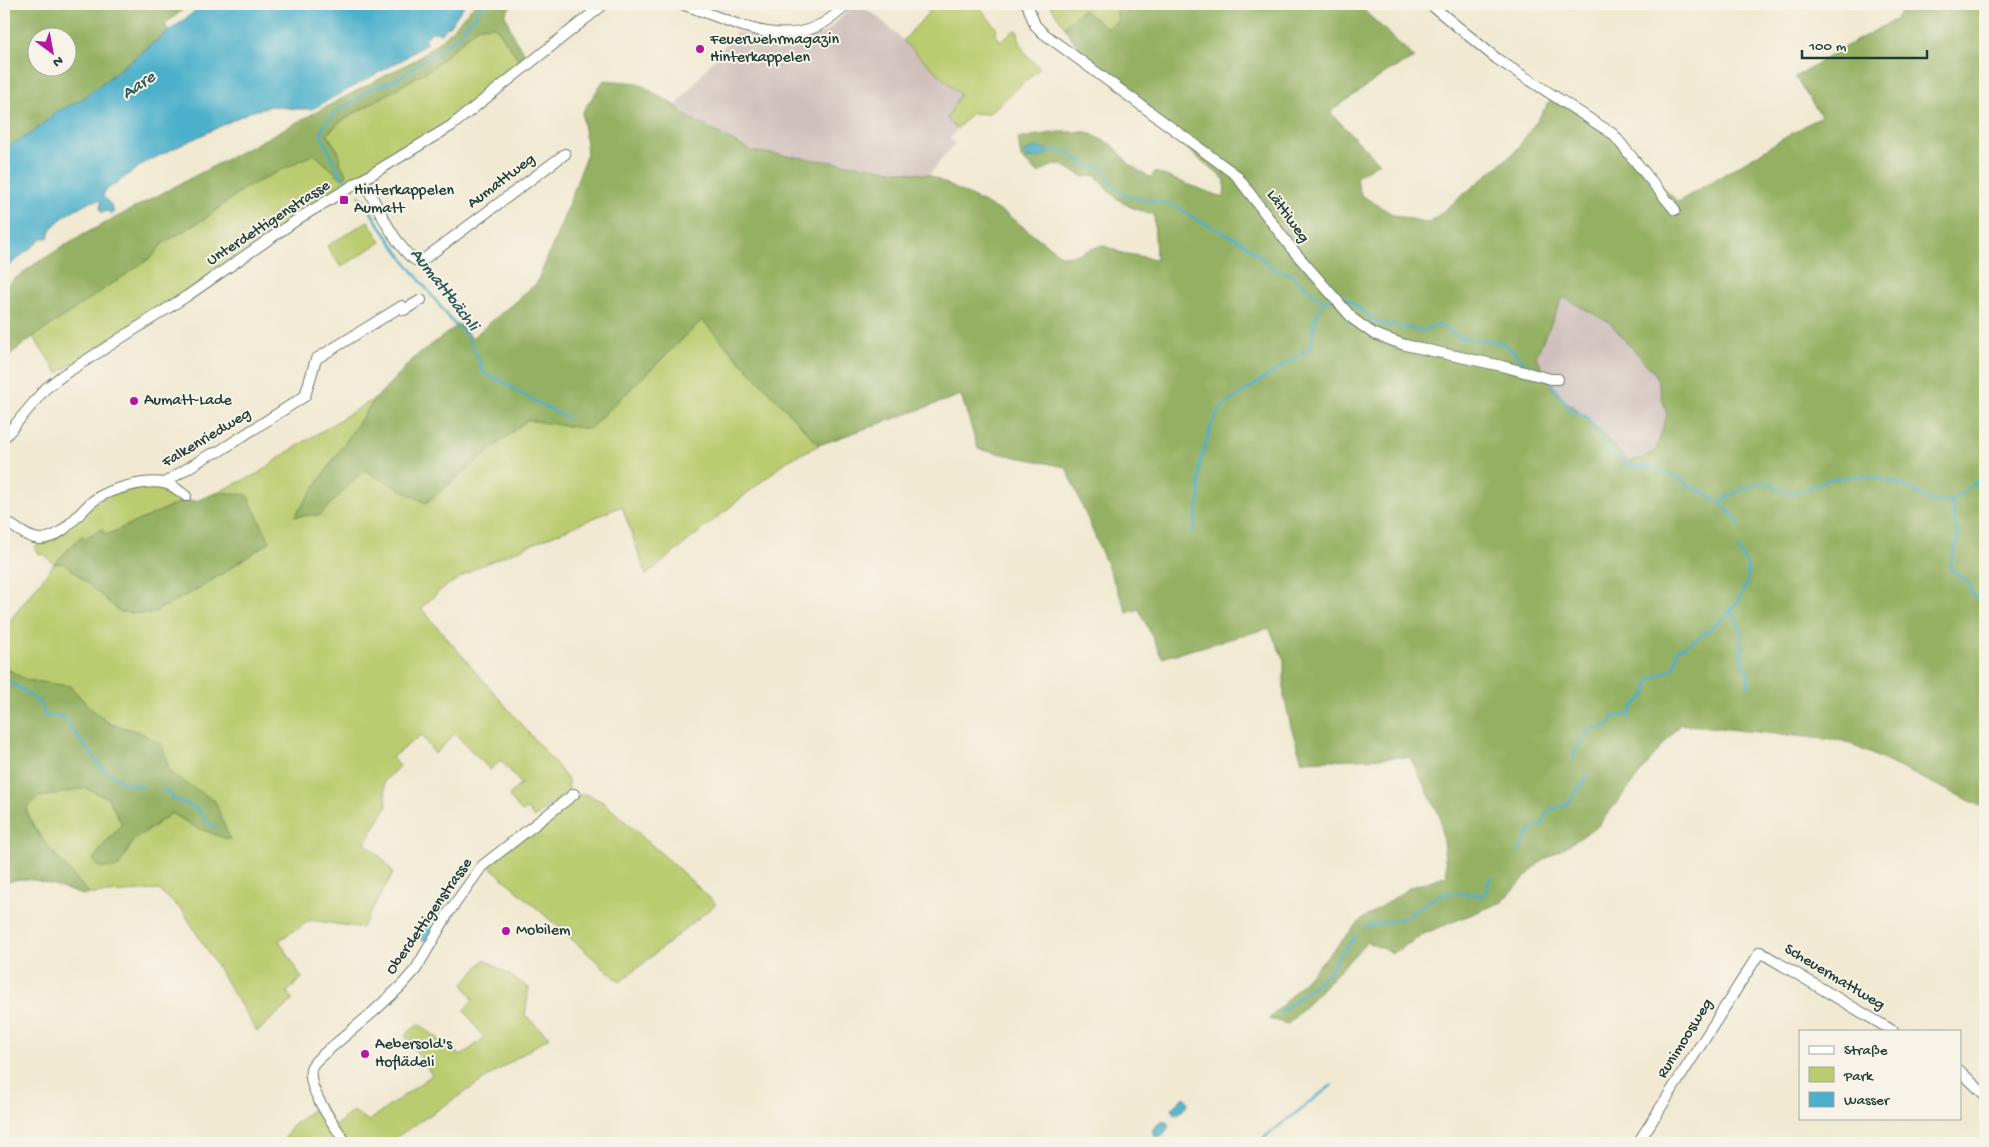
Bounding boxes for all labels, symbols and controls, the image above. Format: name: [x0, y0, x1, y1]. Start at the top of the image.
north arrow: [28, 28, 78, 78]
scale bar: [1802, 28, 1926, 60]
place label: Feuerwehrmagazin Hinterkappelen: [709, 31, 840, 68]
text: 100 m: [1808, 38, 1847, 56]
marker: Feuerwehrmagazin Hinterkappelen: [694, 43, 706, 55]
text: N: [49, 51, 66, 71]
water label: Aare: [118, 67, 160, 105]
street label: Aumattweg: [464, 150, 540, 214]
street label: Unterdettigenstrasse: [204, 177, 335, 271]
place label: Hinterkappelen Aumatt: [354, 182, 454, 219]
street label: Lättiweg: [1261, 187, 1313, 247]
marker: Hinterkappelen Aumatt: [338, 194, 350, 206]
water label: Aumattbächli: [405, 244, 484, 337]
place label: Aumatt-Lade: [144, 392, 232, 411]
marker: Aumatt-Lade: [128, 395, 140, 407]
street label: Falkenriedweg: [158, 405, 255, 473]
street label: Oberdettigenstrasse: [383, 854, 478, 979]
place label: Mobilem: [516, 922, 571, 941]
marker: Mobilem: [500, 925, 512, 937]
street label: Scheuermattweg: [1780, 940, 1888, 1016]
street label: Runimoosweg: [1654, 996, 1718, 1082]
legend: [1799, 1030, 1962, 1120]
place label: Aebersold's Hoflädeli: [375, 1036, 453, 1073]
text: Straße: [1844, 1042, 1888, 1060]
marker: Aebersold's Hoflädeli: [359, 1048, 371, 1060]
text: Park: [1843, 1068, 1874, 1086]
text: Wasser: [1844, 1092, 1891, 1110]

